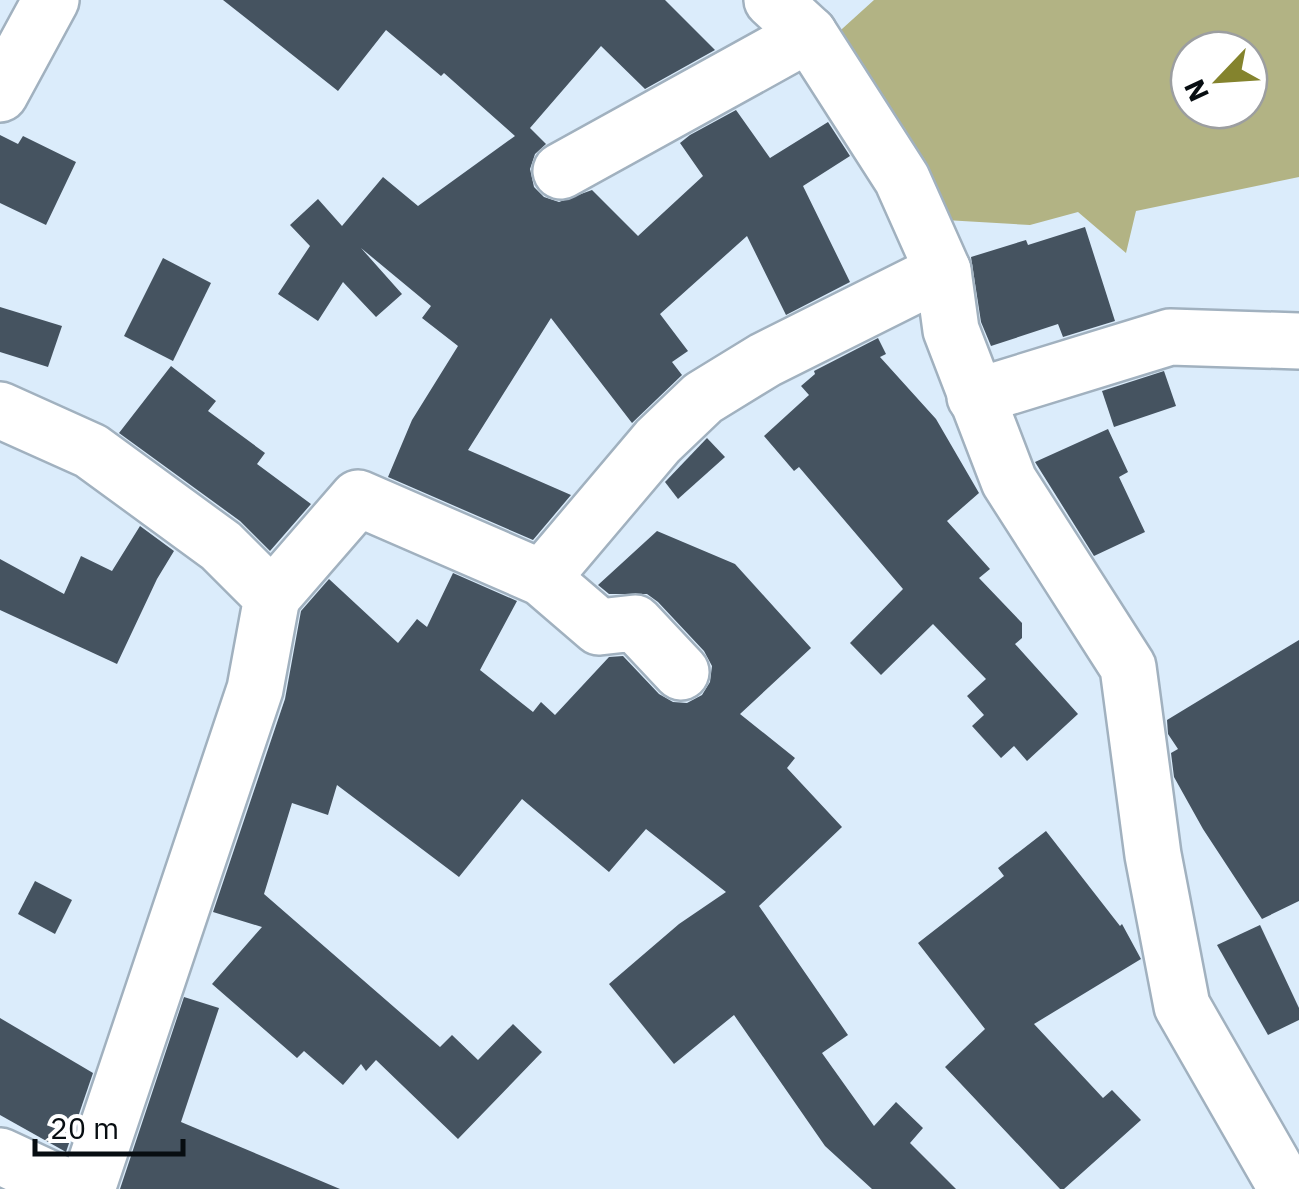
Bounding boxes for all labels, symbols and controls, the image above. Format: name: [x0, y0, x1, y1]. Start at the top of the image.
north arrow: [1169, 30, 1269, 130]
text: N: [1175, 74, 1217, 108]
scale bar: [35, 1094, 182, 1156]
text: 20 m: [50, 1108, 119, 1147]

